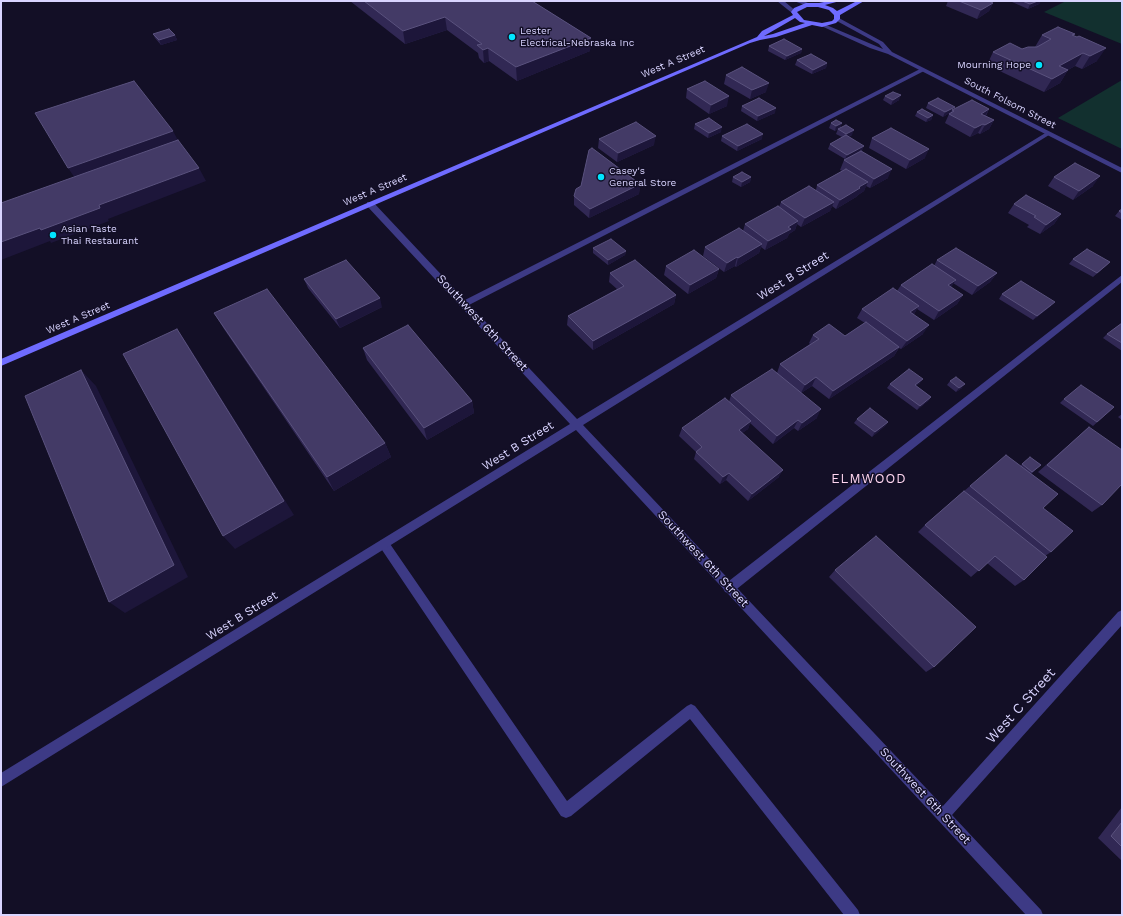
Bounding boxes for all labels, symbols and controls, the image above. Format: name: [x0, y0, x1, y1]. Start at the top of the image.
place label: Lester Electrical-Nebraska Inc: [520, 25, 634, 48]
marker: Lester Electrical-Nebraska Inc: [507, 32, 517, 42]
street label: West A Street: [639, 43, 707, 81]
place label: Mourning Hope: [957, 59, 1031, 71]
marker: Mourning Hope: [1034, 60, 1044, 70]
street label: South Folsom Street: [962, 75, 1058, 131]
place label: Casey's General Store: [609, 165, 676, 188]
street label: West A Street: [341, 171, 409, 209]
marker: Casey's General Store: [596, 172, 606, 182]
place label: Asian Taste Thai Restaurant: [61, 223, 138, 246]
marker: Asian Taste Thai Restaurant: [48, 230, 58, 240]
street label: West B Street: [755, 248, 831, 304]
street label: Southwest 6th Street: [433, 272, 531, 374]
street label: West A Street: [44, 299, 112, 337]
street label: West B Street: [480, 418, 556, 474]
district label: ELMWOOD: [831, 471, 907, 487]
street label: Southwest 6th Street: [654, 508, 752, 610]
street label: West B Street: [204, 588, 280, 644]
street label: West C Street: [983, 665, 1059, 747]
street label: Southwest 6th Street: [876, 745, 974, 847]

